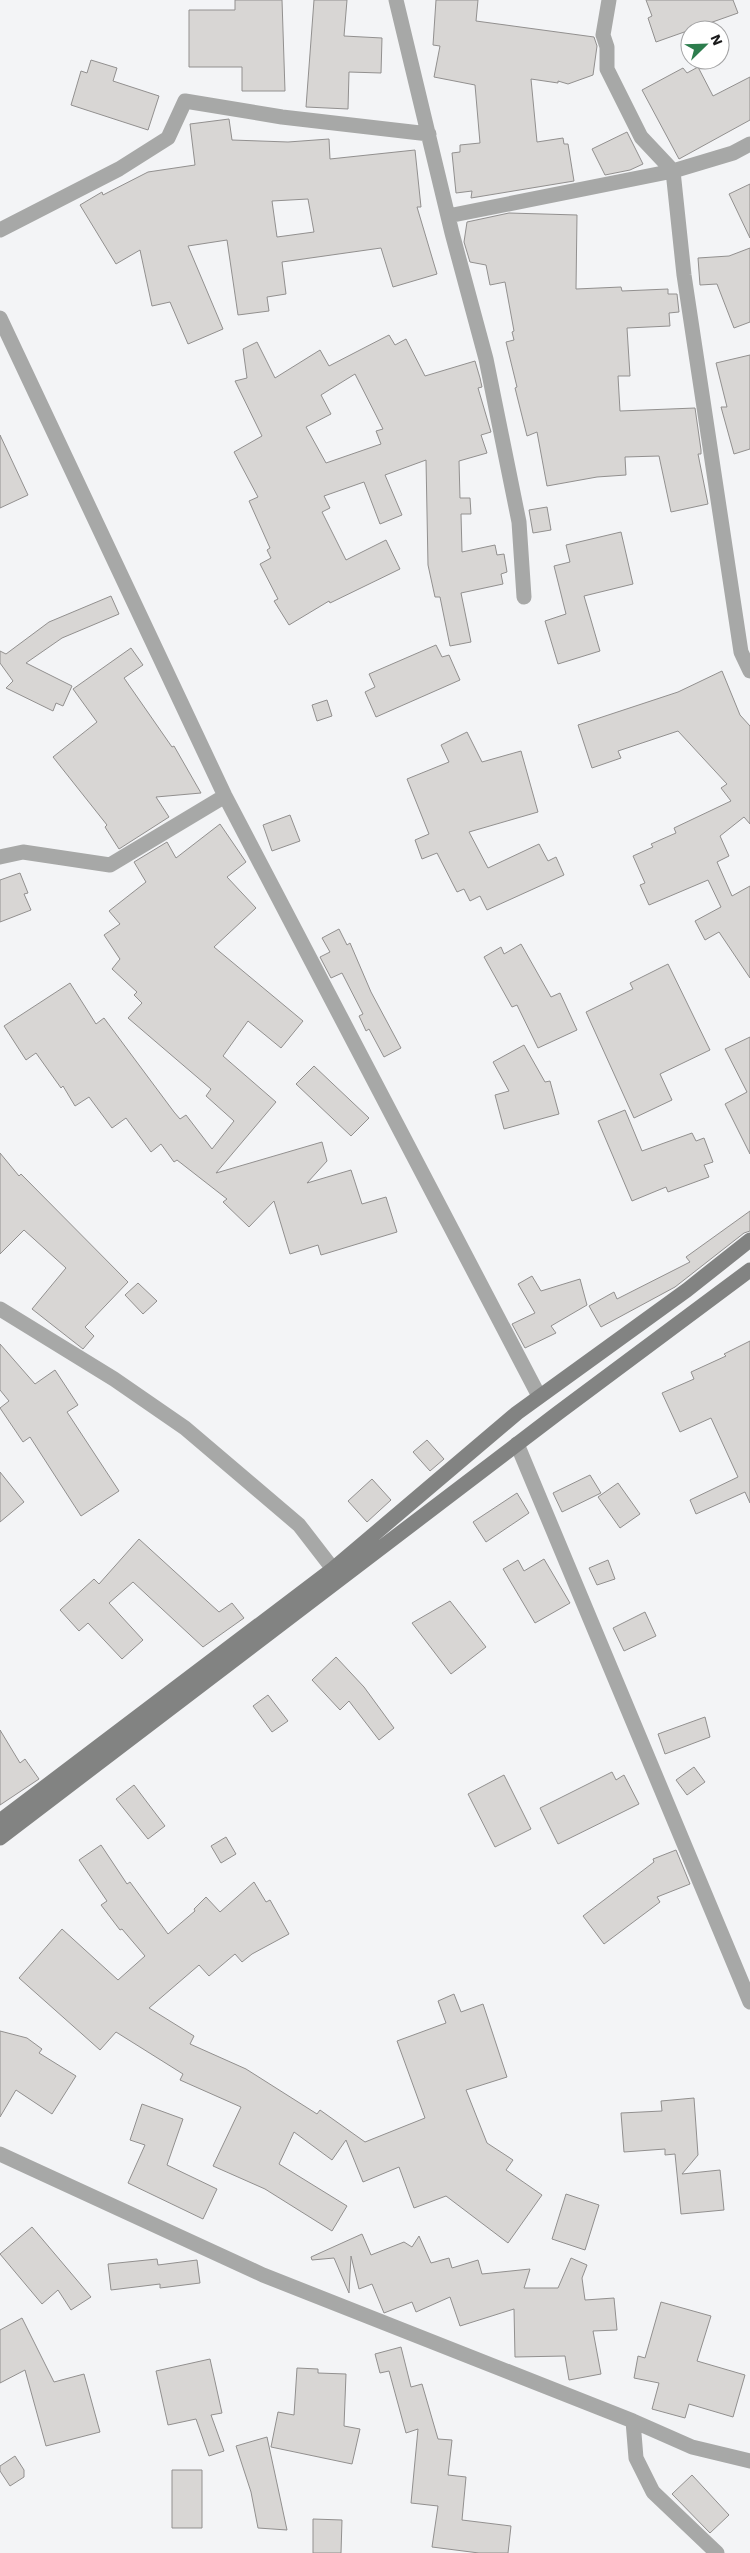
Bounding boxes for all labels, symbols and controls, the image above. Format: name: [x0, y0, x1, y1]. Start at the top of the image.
north arrow: [680, 20, 730, 70]
text: N: [708, 32, 726, 48]

